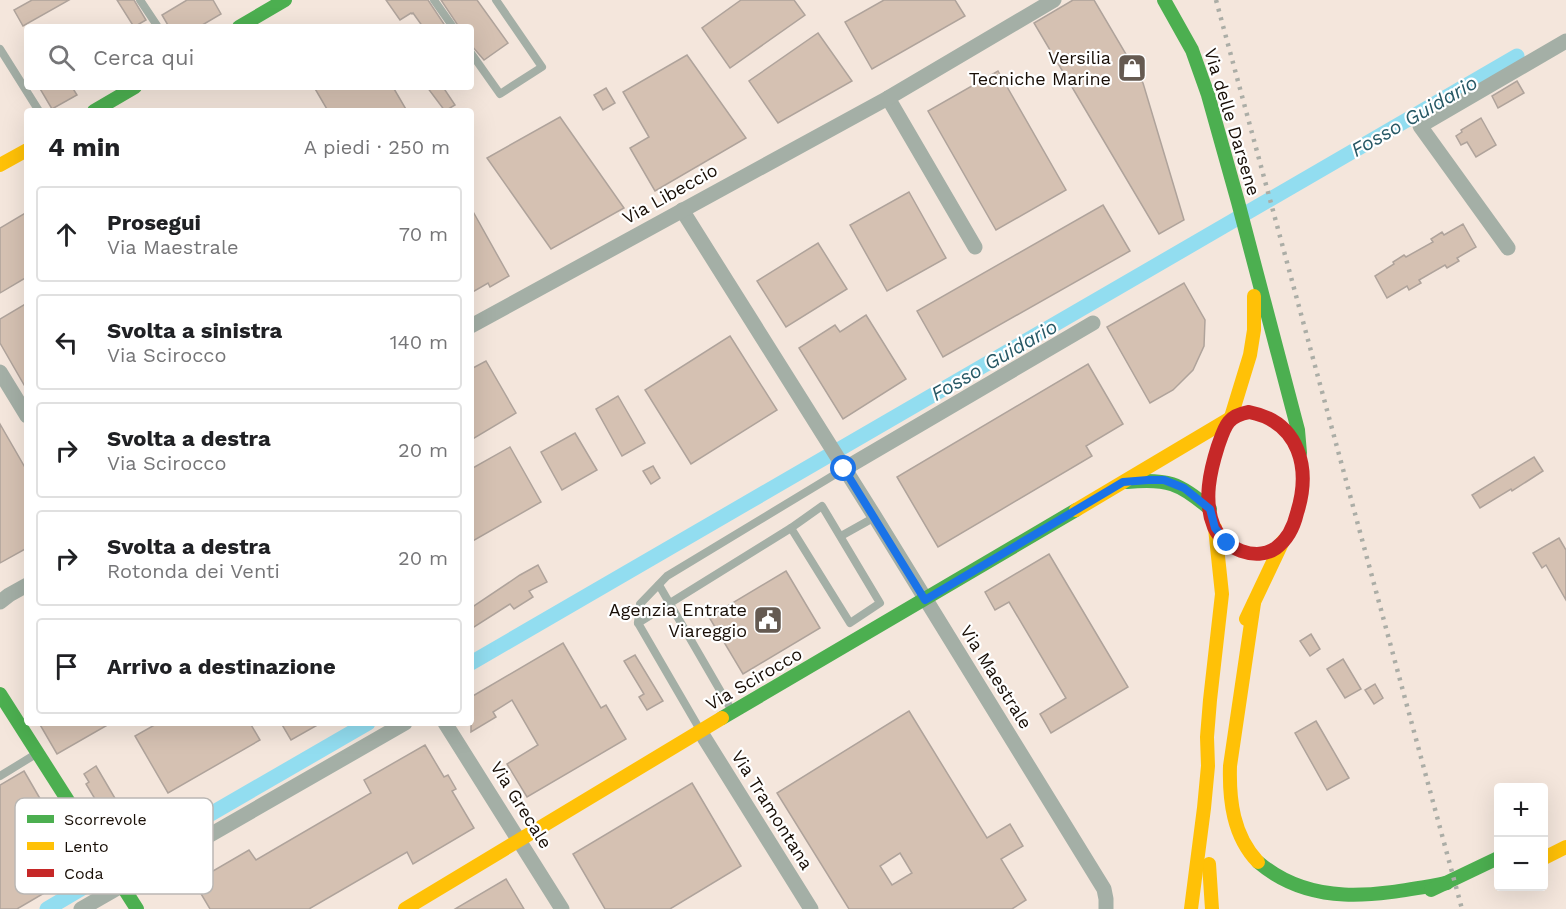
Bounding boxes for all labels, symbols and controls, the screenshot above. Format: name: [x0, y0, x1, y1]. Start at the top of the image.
search box: [24, 24, 474, 90]
icon: search: [45, 41, 78, 74]
text: Cerca qui: [93, 45, 194, 70]
street label: Via delle Darsene: [1200, 46, 1265, 198]
place label: Versilia Tecniche Marine: [969, 47, 1111, 89]
shop icon: Versilia Tecniche Marine: [1116, 52, 1148, 84]
water label: Fosso Guidario: [1346, 70, 1482, 162]
text: 4 min: [48, 132, 120, 162]
text: A piedi · 250 m: [304, 135, 450, 159]
street label: Via Libeccio: [619, 159, 721, 228]
text: Prosegui: [107, 210, 201, 235]
icon: ahead: [50, 218, 83, 251]
text: 70 m: [399, 222, 448, 246]
text: Via Maestrale: [107, 235, 239, 259]
water label: Fosso Guidario: [926, 314, 1062, 406]
text: Svolta a sinistra: [107, 318, 282, 343]
icon: left: [50, 326, 83, 359]
text: 140 m: [390, 330, 448, 354]
text: Via Scirocco: [107, 343, 227, 367]
text: Svolta a destra: [107, 426, 271, 451]
icon: right: [50, 434, 83, 467]
text: 20 m: [398, 438, 448, 462]
text: Via Scirocco: [107, 451, 227, 475]
route start: [830, 455, 856, 481]
route end: [1213, 529, 1239, 555]
text: Svolta a destra: [107, 534, 271, 559]
icon: right: [50, 542, 83, 575]
text: 20 m: [398, 546, 448, 570]
text: Rotonda dei Venti: [107, 559, 280, 583]
place label: Agenzia Entrate Viareggio: [609, 599, 747, 641]
public building icon: Agenzia Entrate Viareggio: [752, 604, 784, 636]
street label: Via Maestrale: [956, 621, 1037, 733]
street label: Via Scirocco: [702, 643, 806, 715]
icon: arrive: [50, 650, 83, 683]
text: Arrivo a destinazione: [107, 654, 336, 679]
street label: Via Tramontana: [727, 746, 818, 873]
street label: Via Grecale: [486, 757, 557, 852]
map controls: [1494, 783, 1548, 891]
button: +: [1494, 783, 1548, 837]
legend: [15, 798, 213, 894]
text: Scorrevole: [64, 810, 147, 829]
text: Lento: [64, 837, 109, 856]
button: −: [1494, 837, 1548, 891]
text: Coda: [64, 864, 104, 883]

